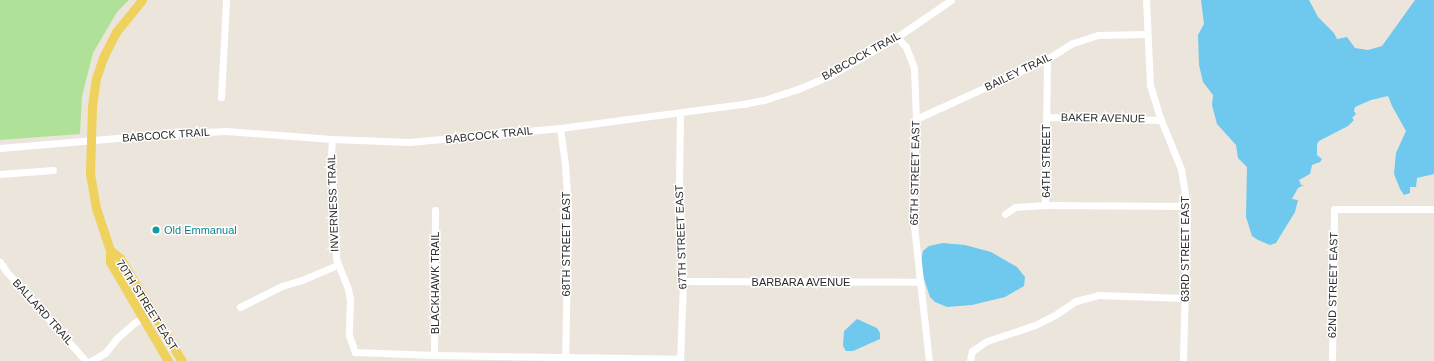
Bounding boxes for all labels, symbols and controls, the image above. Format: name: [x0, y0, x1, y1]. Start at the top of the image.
street label: BABCOCK TRAIL: [819, 29, 903, 83]
street label: BAILEY TRAIL: [982, 50, 1054, 94]
street label: BAKER AVENUE: [1061, 111, 1145, 125]
street label: 65TH STREET EAST: [907, 120, 923, 226]
street label: BABCOCK TRAIL: [445, 124, 533, 146]
street label: 64TH STREET: [1039, 124, 1053, 198]
street label: BABCOCK TRAIL: [122, 125, 210, 145]
street label: INVERNESS TRAIL: [325, 154, 341, 252]
street label: 67TH STREET EAST: [673, 184, 689, 290]
street label: 68TH STREET EAST: [559, 191, 573, 297]
street label: 63RD STREET EAST: [1178, 196, 1192, 302]
place label: Old Emmanual: [164, 223, 237, 237]
marker: Old Emmanual: [151, 225, 161, 235]
street label: BLACKHAWK TRAIL: [428, 232, 442, 334]
street label: 62ND STREET EAST: [1325, 232, 1341, 338]
street label: 70TH STREET EAST: [114, 257, 180, 353]
street label: BARBARA AVENUE: [751, 275, 851, 289]
street label: BALLARD TRAIL: [10, 276, 76, 348]

